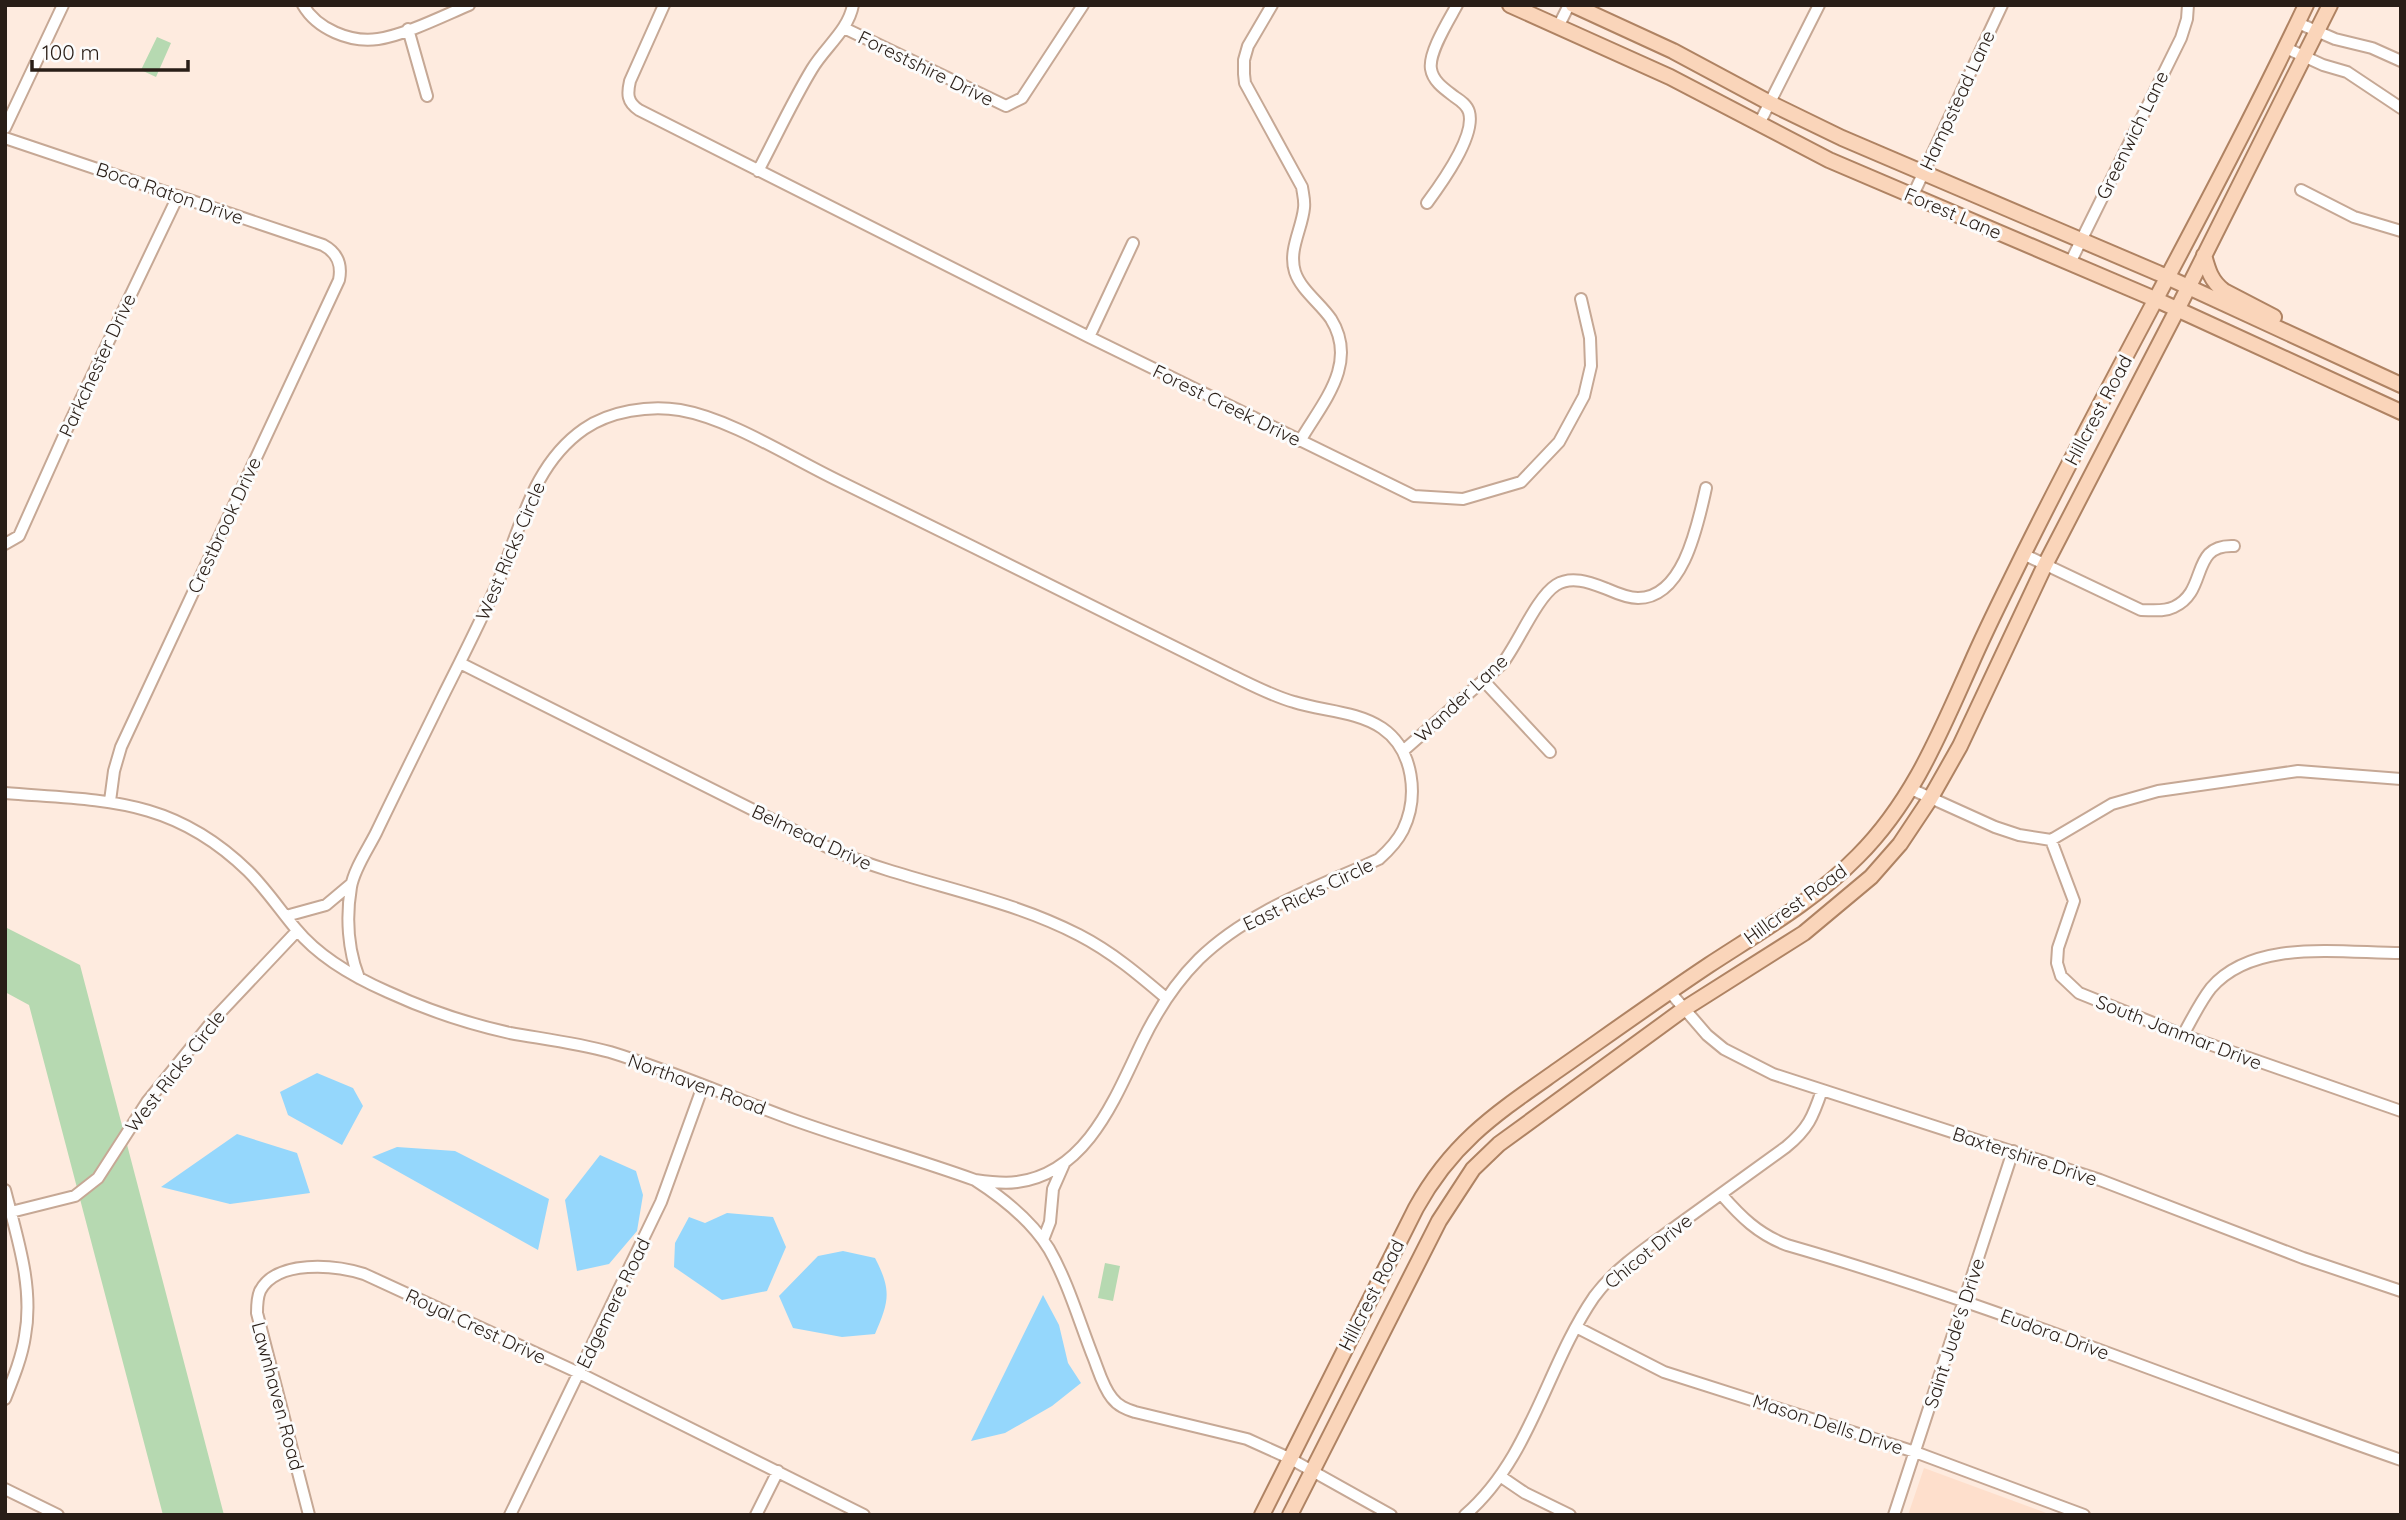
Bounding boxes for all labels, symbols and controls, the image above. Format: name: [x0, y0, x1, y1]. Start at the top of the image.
street label: Forestshire Drive: [854, 25, 998, 111]
street label: Hampstead Lane: [1914, 26, 2000, 174]
scale bar: [32, 28, 187, 72]
text: 100 m: [42, 39, 100, 65]
street label: Greenwich Lane: [2091, 67, 2173, 203]
street label: Boca Raton Drive: [93, 157, 247, 229]
street label: Forest Lane: [1901, 182, 2005, 244]
street label: Parkchester Drive: [53, 290, 141, 440]
street label: Hillcrest Road: [2059, 351, 2137, 469]
street label: Forest Creek Drive: [1149, 359, 1305, 451]
street label: Crestbrook Drive: [182, 453, 266, 597]
street label: West Ricks Circle: [470, 478, 550, 624]
street label: Wander Lane: [1409, 649, 1513, 747]
street label: Belmead Drive: [748, 799, 876, 875]
street label: East Ricks Circle: [1239, 852, 1377, 936]
street label: Hillcrest Road: [1739, 859, 1851, 949]
street label: South Janmar Drive: [2093, 989, 2265, 1075]
street label: West Ricks Circle: [120, 1005, 230, 1137]
street label: Northaven Road: [625, 1048, 769, 1120]
street label: Baxtershire Drive: [1950, 1121, 2100, 1191]
street label: Chicot Drive: [1599, 1208, 1697, 1294]
street label: Edgemere Road: [571, 1234, 655, 1372]
street label: Hillcrest Road: [1333, 1235, 1409, 1355]
street label: Saint Jude's Drive: [1918, 1255, 1990, 1411]
street label: Royal Crest Drive: [402, 1283, 550, 1369]
street label: Eudora Drive: [1997, 1303, 2113, 1365]
street label: Lawnhaven Road: [247, 1319, 309, 1473]
street label: Mason Dells Drive: [1750, 1388, 1906, 1460]

